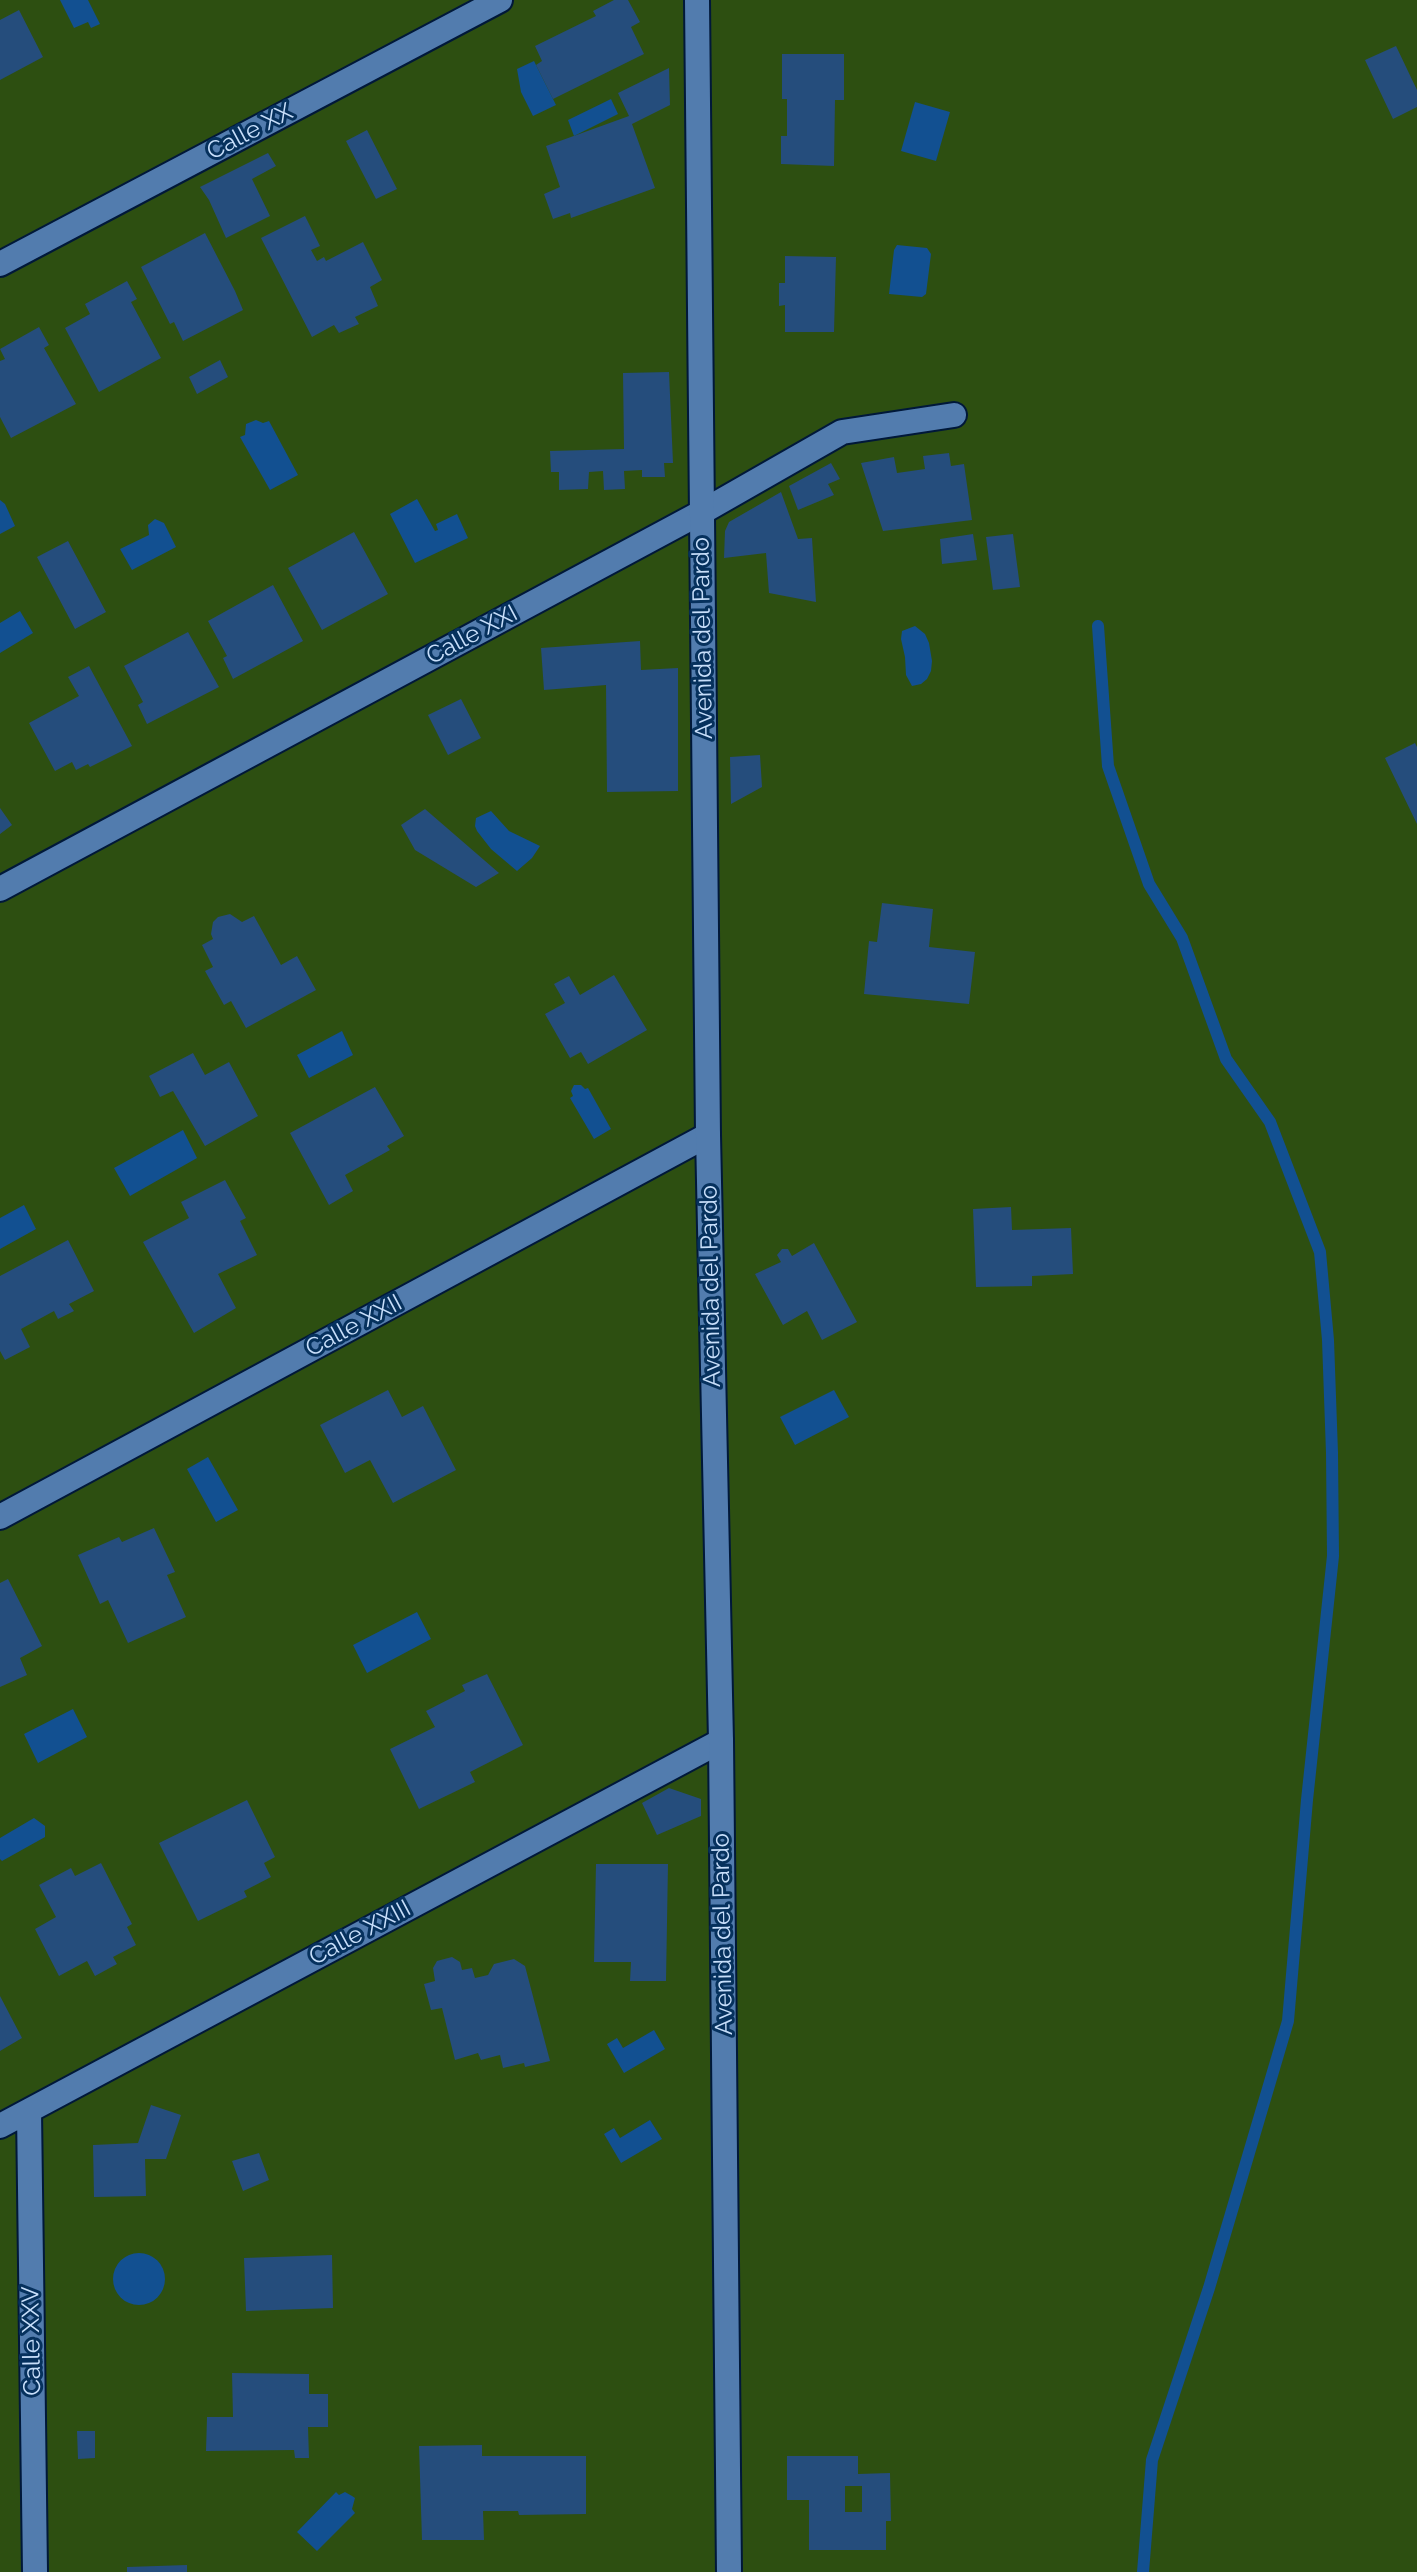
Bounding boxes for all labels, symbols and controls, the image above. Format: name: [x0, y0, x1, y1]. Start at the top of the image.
street label: Calle XX: [202, 97, 298, 167]
street label: Avenida del Pardo: [687, 537, 719, 739]
street label: Calle XXI: [421, 599, 523, 671]
street label: Avenida del Pardo: [695, 1185, 727, 1387]
street label: Calle XXII: [301, 1289, 407, 1363]
street label: Avenida del Pardo: [707, 1833, 739, 2035]
street label: Calle XXIII: [304, 1894, 416, 1972]
street label: Calle XXV: [17, 2286, 47, 2396]

